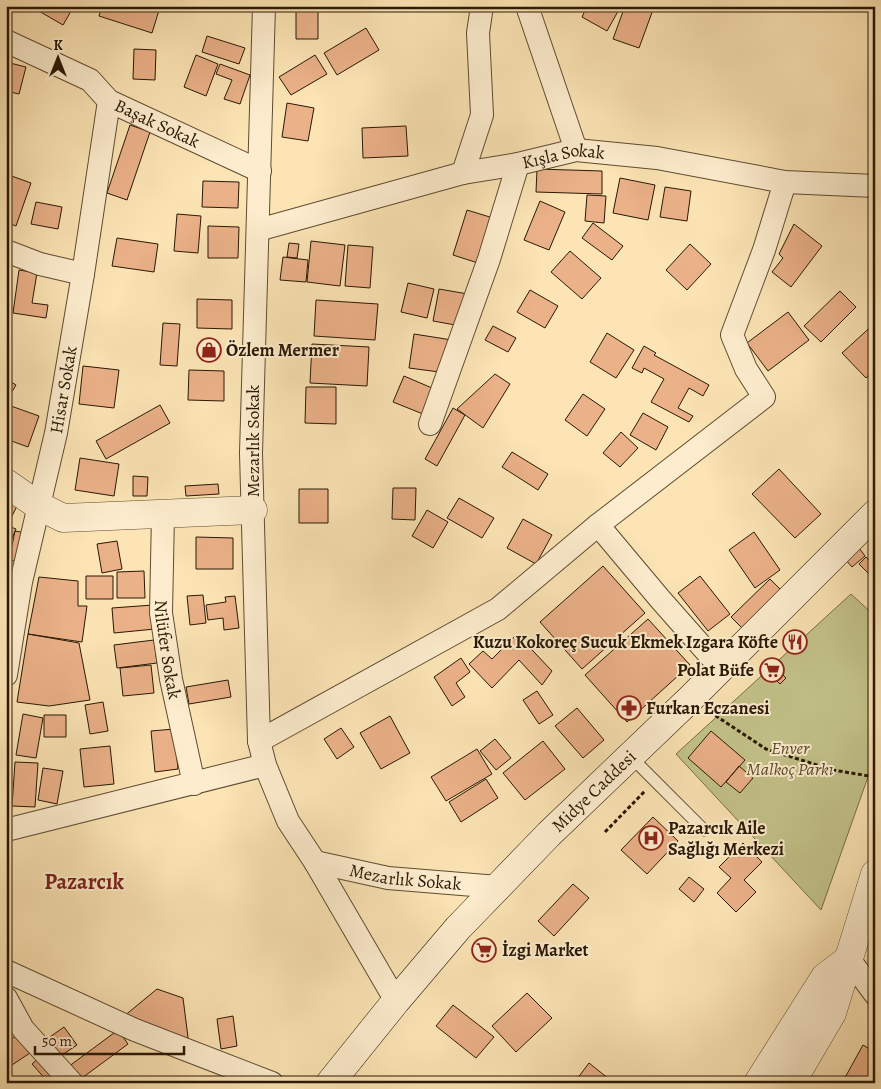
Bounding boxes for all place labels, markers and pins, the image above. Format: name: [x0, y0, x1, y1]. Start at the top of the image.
shop icon: Özlem Mermer: [196, 337, 222, 363]
place label: Özlem Mermer: [226, 338, 340, 362]
restaurant icon: Kuzu Kokoreç Sucuk Ekmek Izgara Köfte: [782, 629, 808, 655]
place label: Kuzu Kokoreç Sucuk Ekmek Izgara Köfte: [473, 630, 778, 654]
supermarket icon: Polat Büfe: [759, 657, 785, 683]
place label: Polat Büfe: [677, 658, 754, 682]
pharmacy icon: Furkan Eczanesi: [616, 695, 642, 721]
place label: Furkan Eczanesi: [646, 696, 770, 720]
place label: Pazarcık Aile Sağlığı Merkezi: [668, 816, 784, 861]
hospital icon: Pazarcık Aile Sağlığı Merkezi: [638, 825, 664, 851]
supermarket icon: İzgi Market: [471, 937, 497, 963]
place label: İzgi Market: [502, 938, 589, 962]

